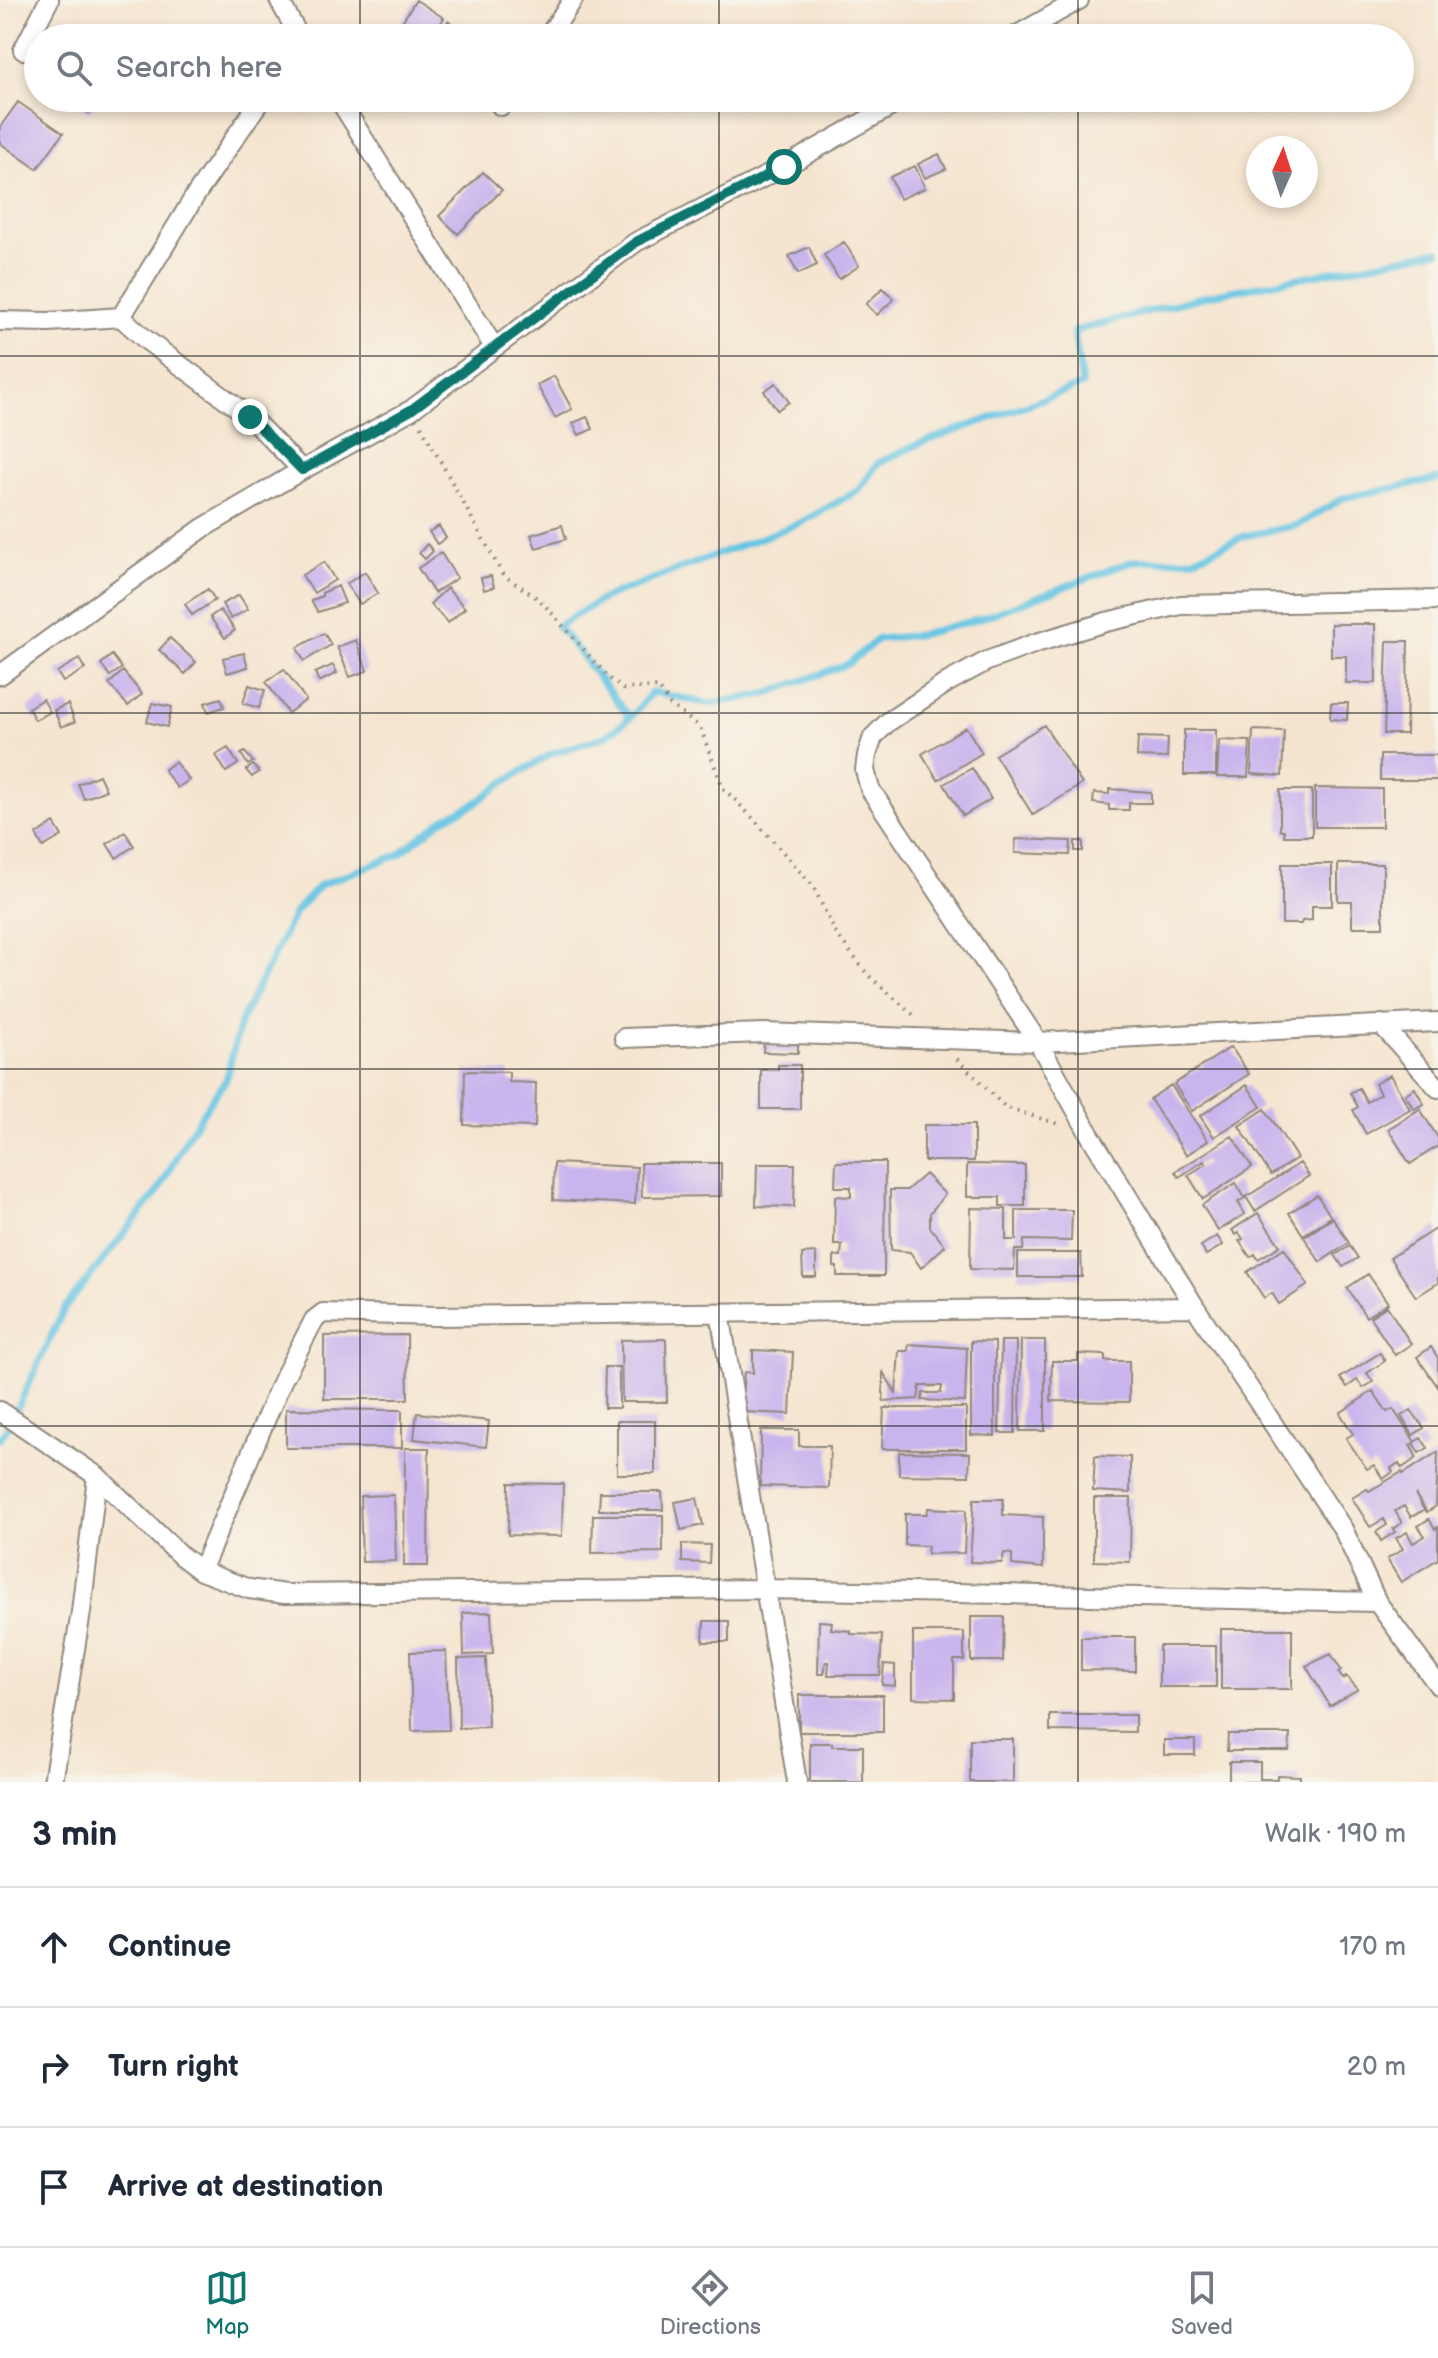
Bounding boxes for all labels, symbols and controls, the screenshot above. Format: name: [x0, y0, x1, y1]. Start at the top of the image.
search box: [24, 24, 1414, 112]
icon: search: [52, 46, 96, 90]
text: Search here: [116, 50, 282, 86]
north arrow: [1246, 136, 1318, 208]
route start: [766, 149, 802, 185]
route end: [232, 399, 268, 435]
text: 3 min: [32, 1814, 117, 1855]
text: Walk · 190 m: [1265, 1819, 1406, 1850]
icon: ahead: [32, 1925, 76, 1969]
text: Continue: [108, 1929, 231, 1965]
text: 170 m: [1339, 1932, 1406, 1963]
icon: right: [32, 2045, 76, 2089]
text: Turn right: [108, 2049, 239, 2085]
text: 20 m: [1347, 2052, 1406, 2083]
icon: arrive: [32, 2165, 76, 2209]
text: Arrive at destination: [108, 2169, 384, 2205]
tab: Map: [205, 2266, 249, 2341]
tab: Directions: [660, 2266, 761, 2341]
tab: Saved: [1171, 2266, 1233, 2341]

